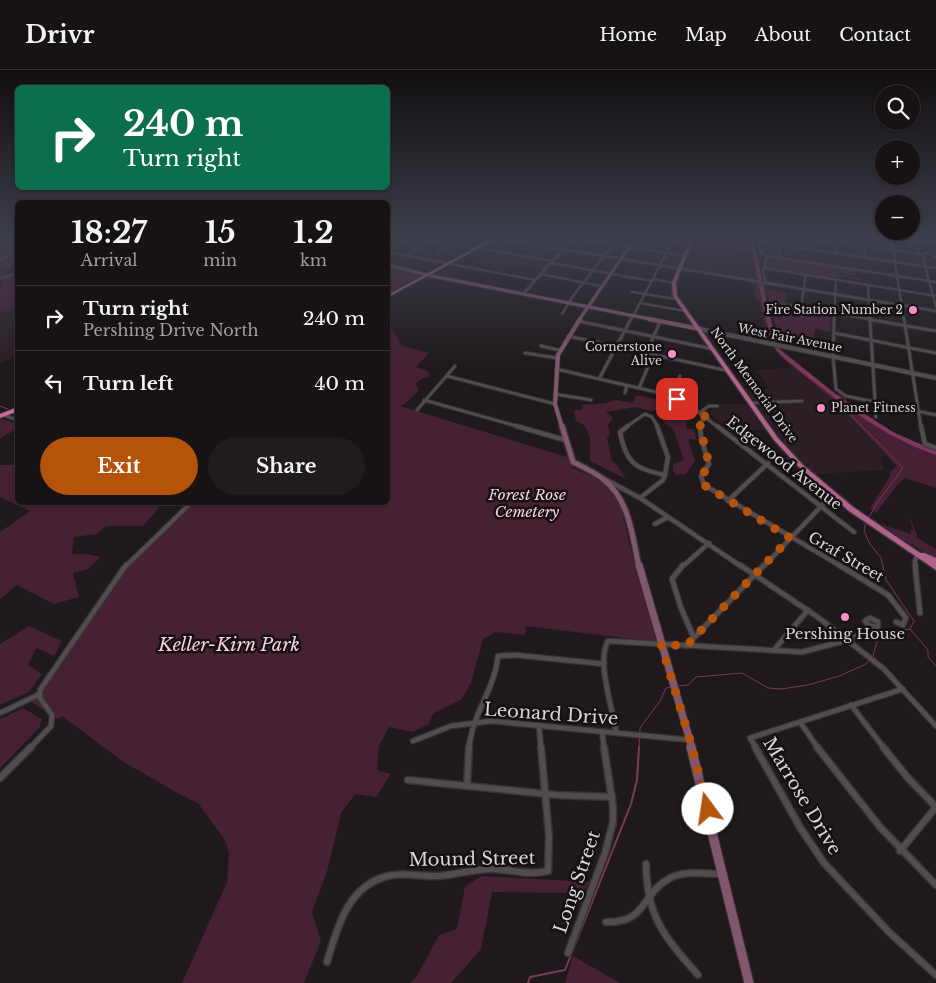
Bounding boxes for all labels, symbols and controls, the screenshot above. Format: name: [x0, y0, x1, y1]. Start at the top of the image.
text: Drivr: [25, 20, 94, 49]
text: Home: [599, 24, 657, 46]
text: Map: [685, 24, 727, 46]
text: About: [755, 24, 811, 46]
text: Contact: [839, 24, 911, 46]
map controls: [875, 85, 920, 240]
button: search: [875, 85, 920, 130]
text: 240 m: [123, 102, 243, 145]
icon: right: [40, 105, 105, 170]
button: +: [875, 140, 920, 185]
text: Turn right: [123, 145, 241, 172]
button: −: [875, 195, 920, 240]
text: 18:27: [71, 214, 147, 251]
text: 15: [205, 214, 236, 251]
text: 1.2: [293, 214, 334, 251]
text: Arrival: [81, 250, 137, 270]
text: min: [203, 250, 237, 270]
text: km: [300, 250, 327, 270]
text: Turn right: [83, 297, 189, 320]
place label: Fire Station Number 2: [765, 302, 903, 317]
icon: right: [40, 304, 68, 332]
marker: Fire Station Number 2: [907, 304, 919, 316]
text: 240 m: [303, 307, 365, 330]
text: Pershing Drive North: [83, 320, 258, 340]
street label: West Fair Avenue: [736, 320, 844, 355]
street label: North Memorial Drive: [708, 324, 801, 445]
place label: Cornerstone Alive: [585, 339, 662, 368]
marker: Cornerstone Alive: [666, 348, 678, 360]
icon: left: [40, 369, 68, 397]
text: Turn left: [83, 372, 174, 395]
text: 40 m: [314, 372, 365, 395]
pin: [656, 378, 698, 420]
icon: arrive: [663, 385, 691, 413]
place label: Planet Fitness: [831, 400, 916, 415]
marker: Planet Fitness: [815, 402, 827, 414]
street label: Edgewood Avenue: [723, 412, 846, 514]
button: Exit: [40, 437, 198, 495]
button: Share: [208, 437, 365, 495]
park label: Forest Rose Cemetery: [487, 485, 566, 521]
street label: Graf Street: [805, 527, 888, 586]
marker: Pershing House: [839, 611, 851, 623]
place label: Pershing House: [785, 624, 905, 643]
park label: Keller-Kirn Park: [157, 634, 300, 656]
street label: Leonard Drive: [483, 698, 619, 730]
street label: Marrose Drive: [758, 733, 846, 859]
position arrow: [681, 782, 733, 834]
street label: Long Street: [549, 828, 605, 936]
street label: Mound Street: [408, 847, 536, 871]

